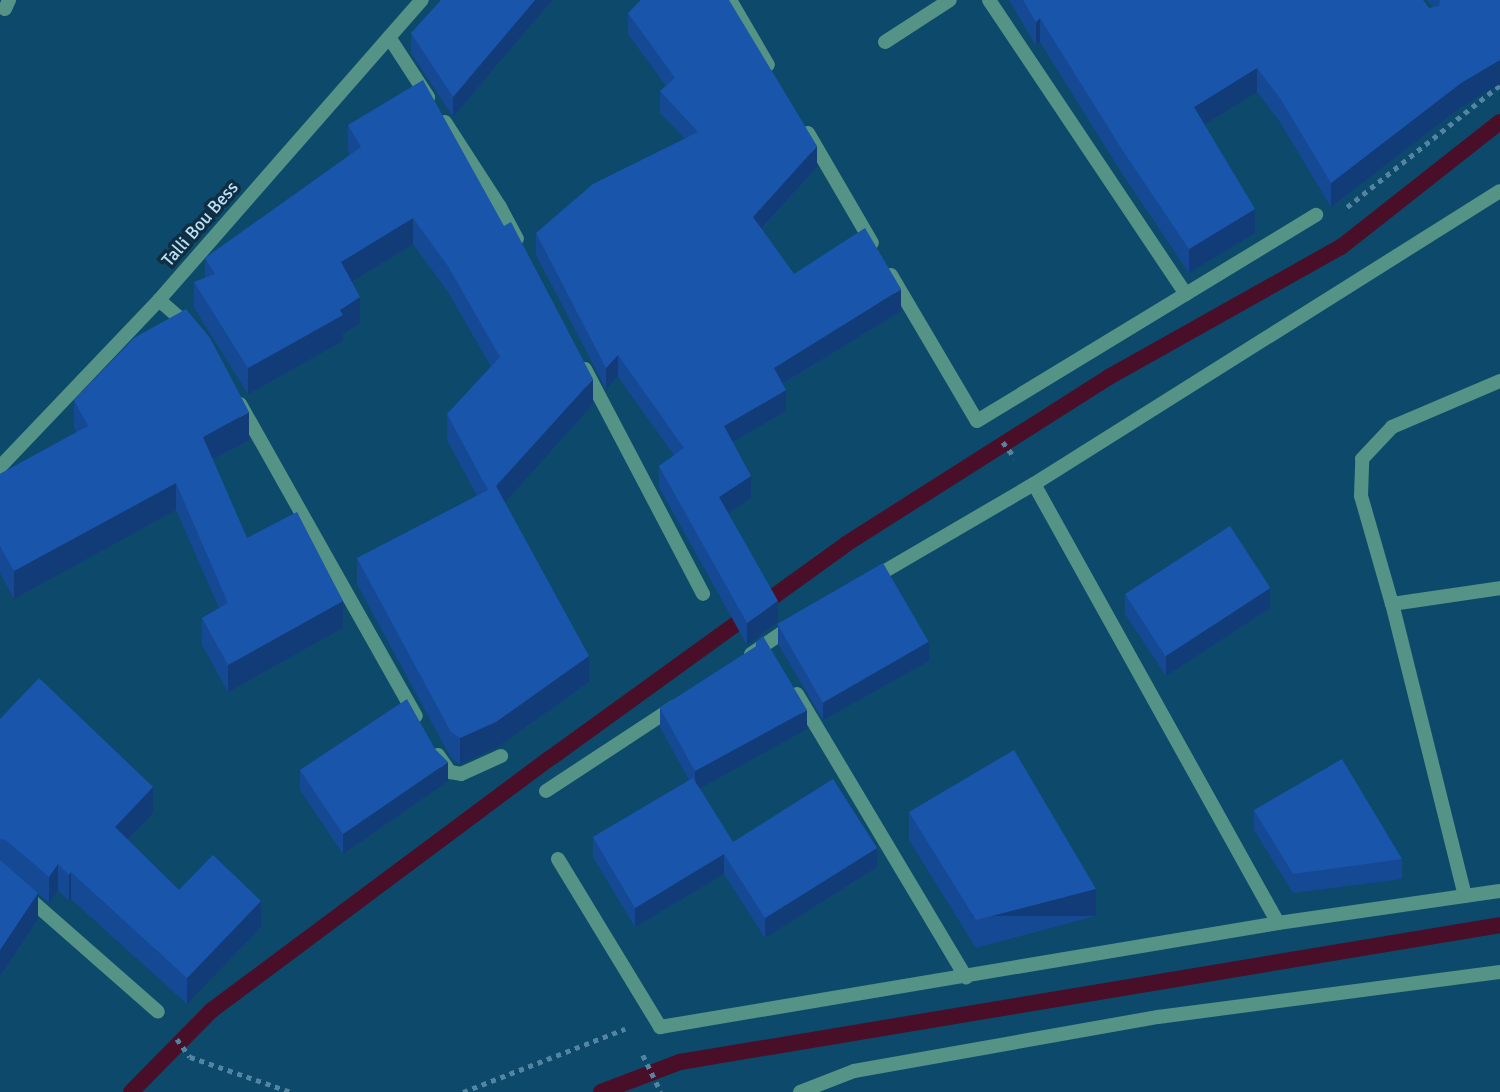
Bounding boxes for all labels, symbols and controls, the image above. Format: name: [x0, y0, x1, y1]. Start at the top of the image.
street label: Talli Bou Bess: [157, 177, 243, 271]

